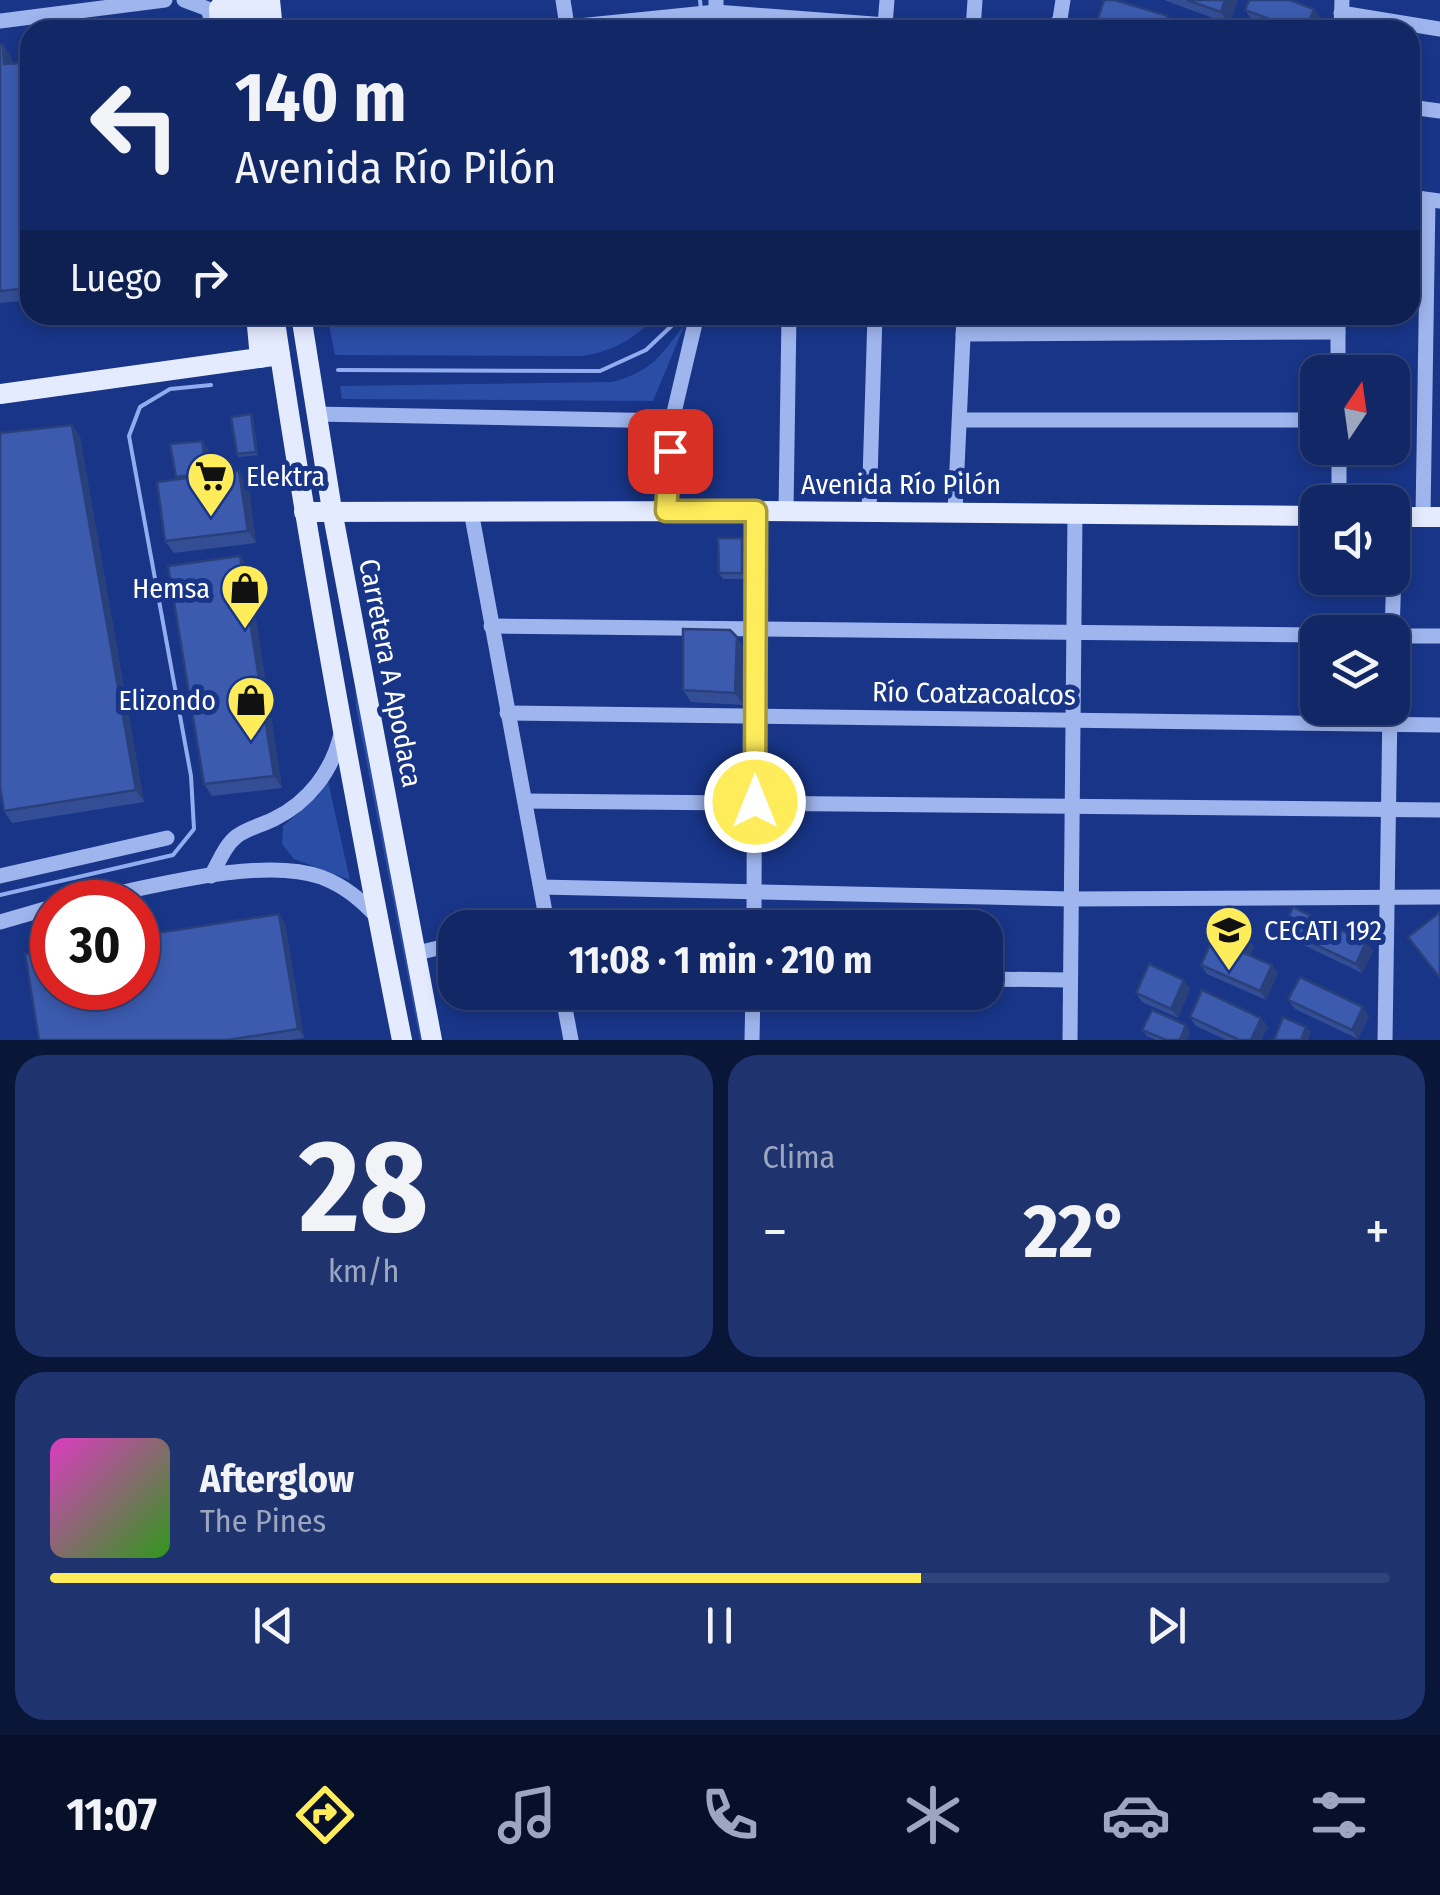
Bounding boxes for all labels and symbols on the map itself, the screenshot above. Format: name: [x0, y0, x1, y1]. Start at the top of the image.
north arrow: [1300, 355, 1410, 465]
pin: [628, 409, 713, 494]
supermarket icon: Elektra: [185, 450, 237, 518]
place label: Elektra: [246, 460, 325, 493]
street label: Avenida Río Pilón: [801, 468, 1001, 501]
street label: Carretera A Apodaca: [352, 556, 429, 790]
shop icon: Hemsa: [219, 562, 271, 630]
place label: Hemsa: [132, 572, 210, 605]
shop icon: Elizondo: [225, 674, 277, 742]
street label: Río Coatzacoalcos: [872, 675, 1076, 712]
place label: Elizondo: [119, 684, 216, 717]
position arrow: [703, 750, 807, 854]
speed limit sign: 30: [30, 880, 160, 1010]
school or university icon: CECATI 192: [1203, 904, 1255, 972]
place label: CECATI 192: [1264, 914, 1382, 947]

